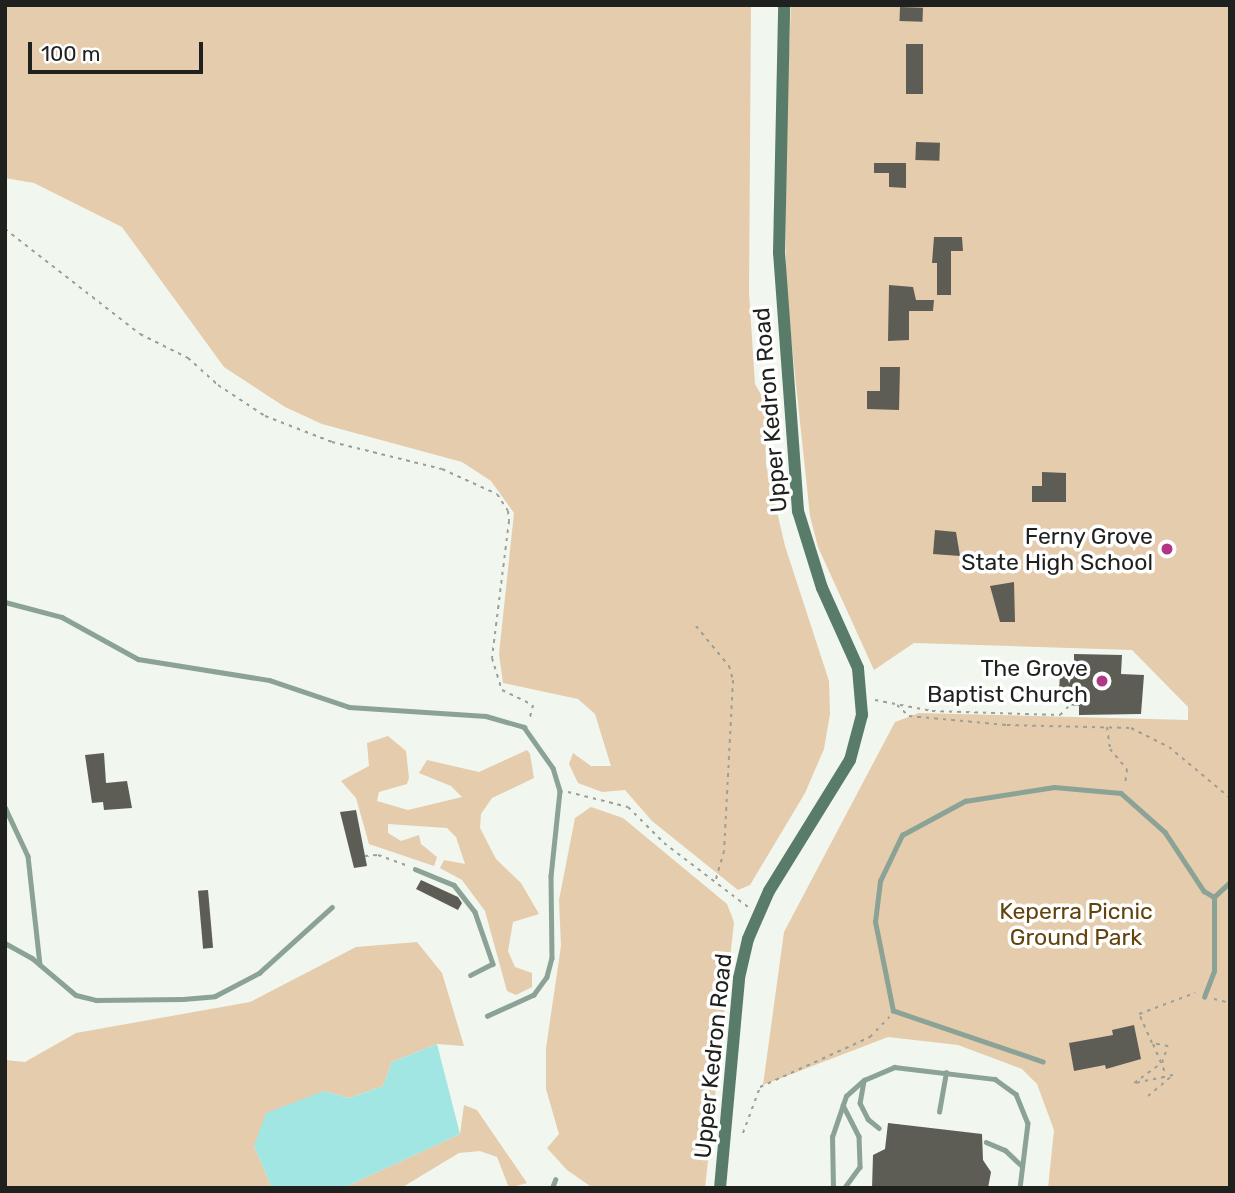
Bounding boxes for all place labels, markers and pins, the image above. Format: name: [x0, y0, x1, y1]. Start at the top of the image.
place label: Ferny Grove State High School: [961, 522, 1153, 576]
marker: Ferny Grove State High School: [1159, 541, 1175, 557]
place label: The Grove Baptist Church: [927, 654, 1088, 708]
marker: The Grove Baptist Church: [1094, 673, 1110, 689]

